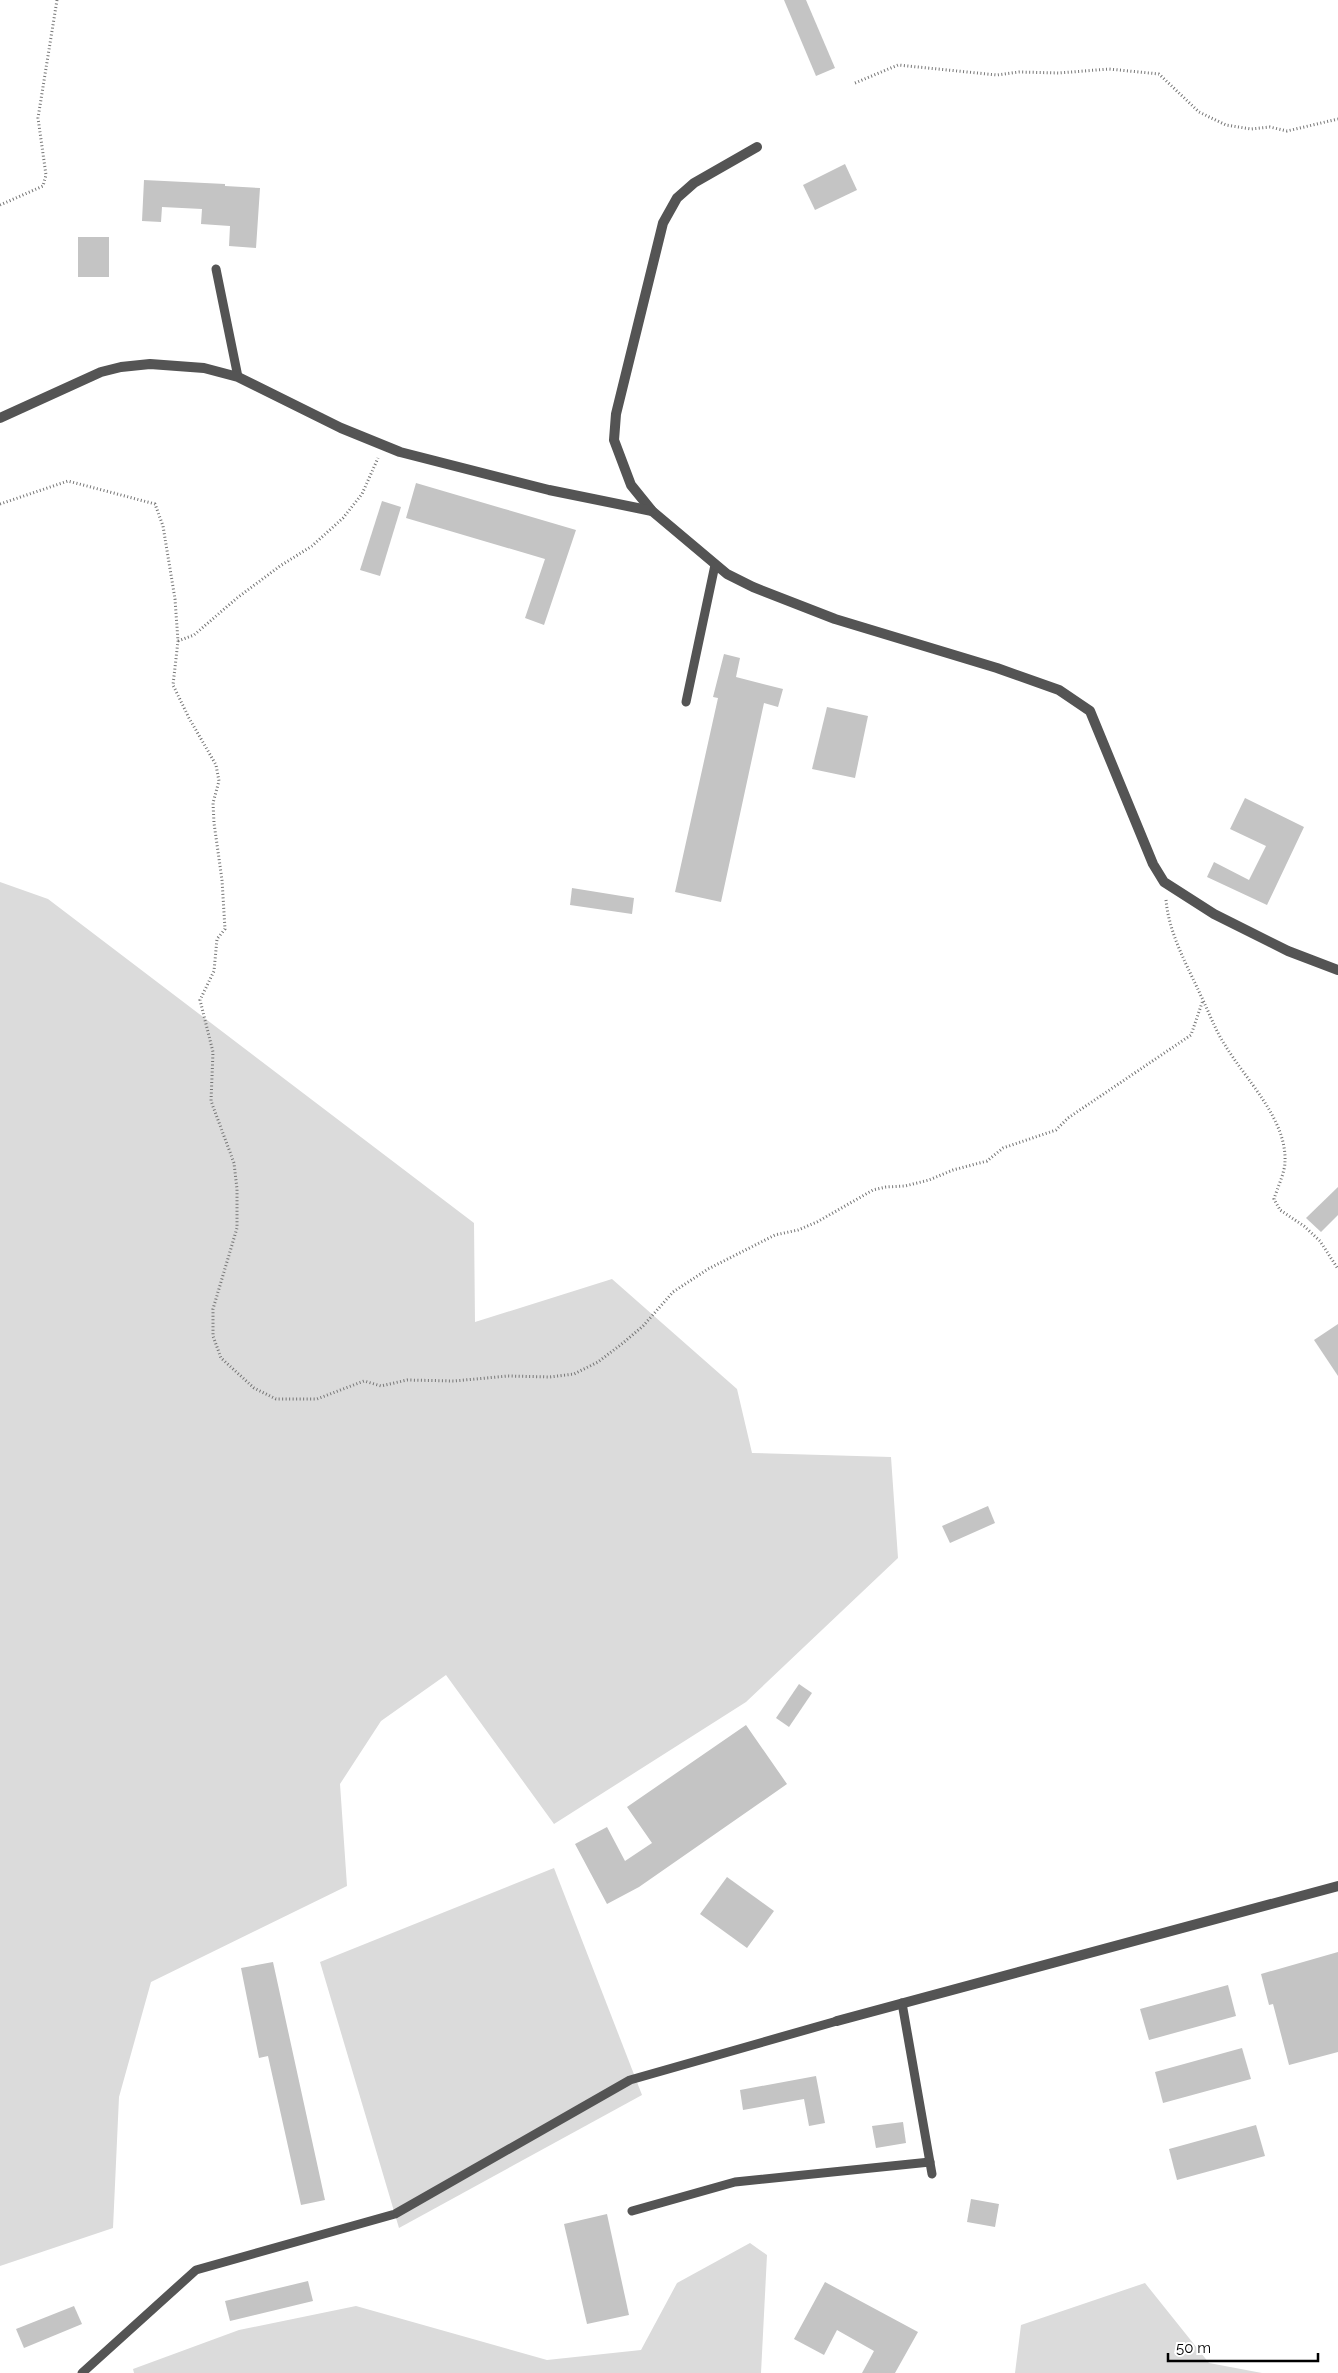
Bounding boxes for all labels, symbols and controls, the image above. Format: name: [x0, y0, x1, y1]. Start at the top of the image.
scale bar: [1168, 2330, 1318, 2362]
text: 50 m: [1176, 2339, 1211, 2357]

